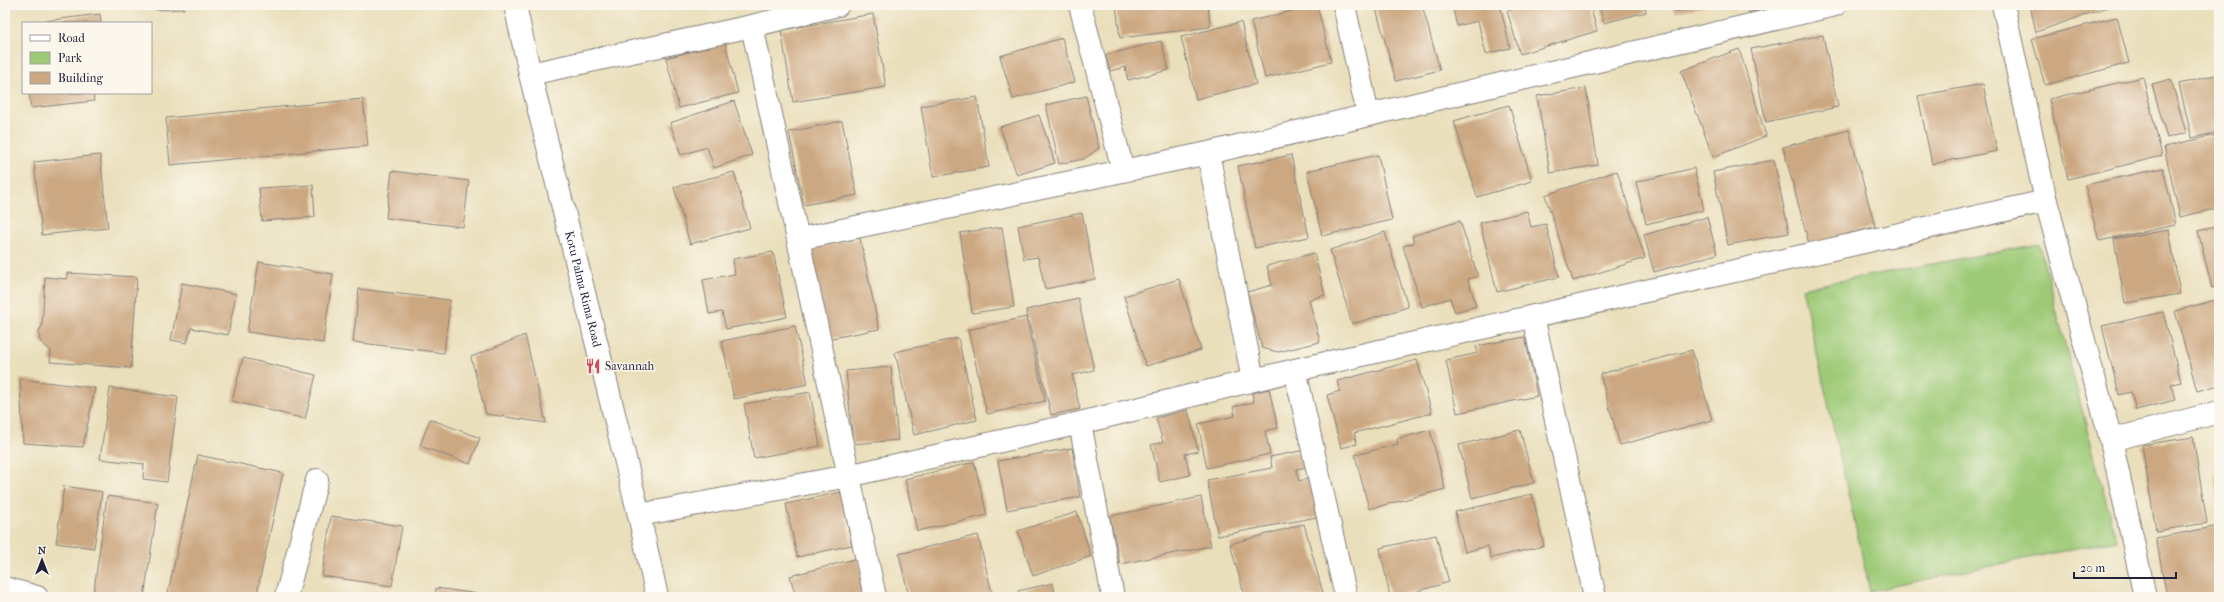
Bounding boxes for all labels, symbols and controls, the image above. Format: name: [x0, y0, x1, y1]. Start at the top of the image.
legend: [22, 22, 152, 94]
text: Road: [58, 31, 85, 45]
text: Park: [58, 51, 83, 65]
text: Building: [58, 71, 103, 85]
street label: Kotu Palma Rima Road: [562, 229, 604, 349]
restaurant icon: Savannah: [584, 357, 602, 375]
place label: Savannah: [605, 359, 654, 373]
north arrow: [22, 540, 62, 580]
text: N: [38, 544, 47, 557]
scale bar: [2074, 554, 2176, 580]
text: 20 m: [2080, 561, 2105, 575]

